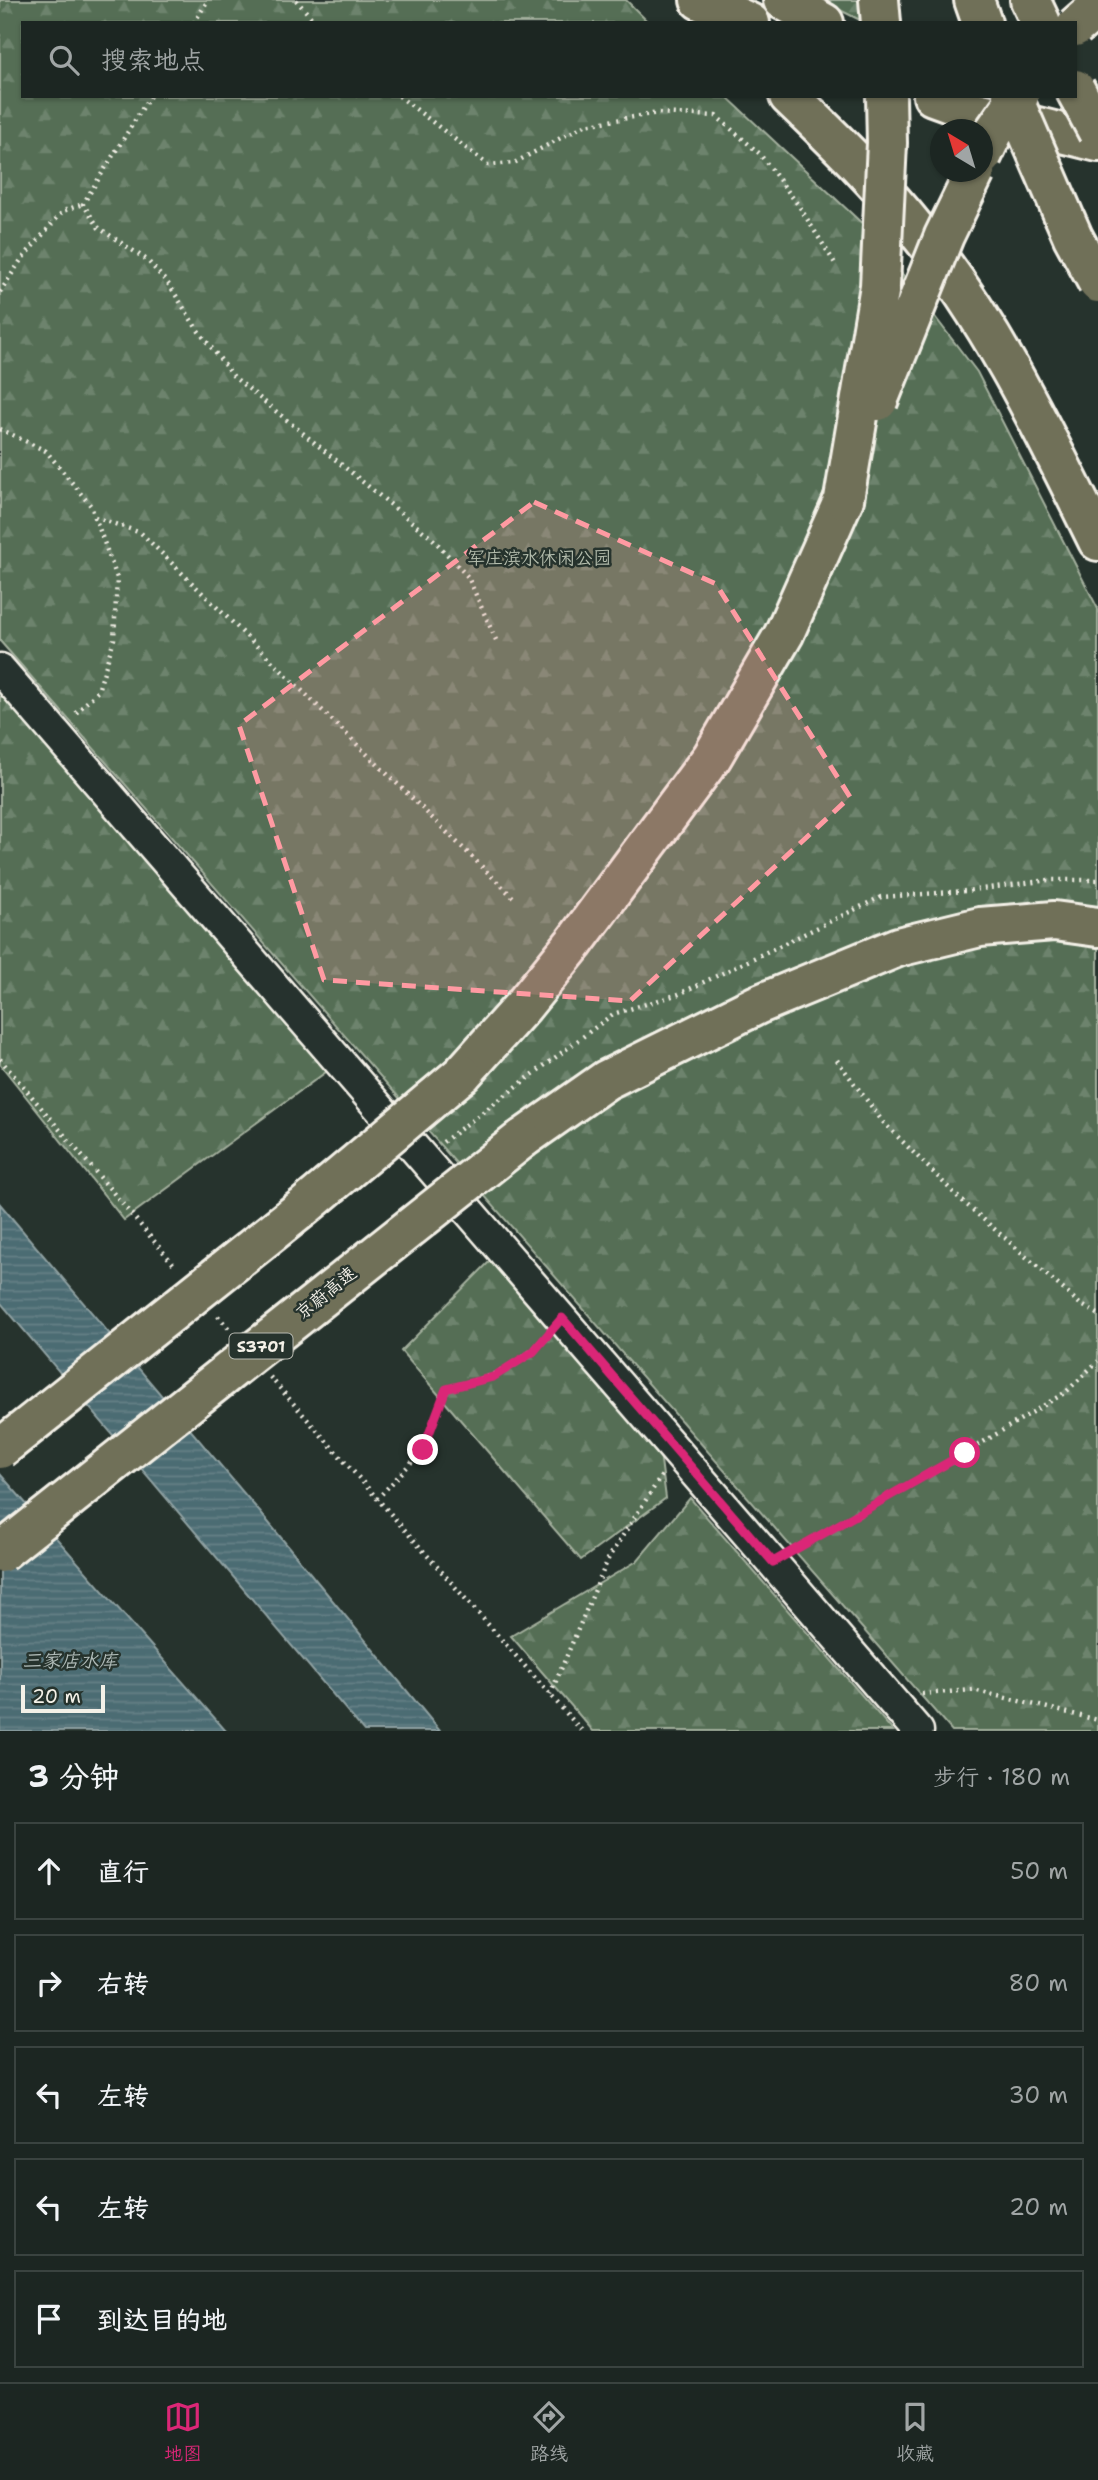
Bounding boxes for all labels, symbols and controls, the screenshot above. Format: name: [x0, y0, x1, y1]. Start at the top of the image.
search box: [21, 21, 1077, 98]
icon: search: [45, 41, 83, 79]
text: 搜索地点: [101, 42, 205, 77]
north arrow: [930, 119, 993, 182]
park label: 军庄滨水休闲公园: [467, 546, 611, 570]
street label: 京蔚高速: [290, 1261, 362, 1325]
road number: S3701: [230, 1334, 292, 1358]
route end: [407, 1434, 438, 1465]
route start: [949, 1437, 980, 1468]
water label: 三家店水库: [22, 1648, 119, 1673]
scale bar: [21, 1682, 105, 1714]
text: 20 m: [32, 1684, 81, 1709]
text: 3 分钟: [28, 1756, 119, 1797]
text: 步行 · 180 m: [933, 1762, 1070, 1792]
icon: ahead: [30, 1852, 68, 1890]
text: 直行: [97, 1854, 149, 1889]
text: 50 m: [1010, 1856, 1068, 1886]
icon: right: [30, 1964, 68, 2002]
text: 右转: [97, 1966, 149, 2001]
text: 80 m: [1009, 1968, 1068, 1998]
icon: left: [30, 2076, 68, 2114]
text: 左转: [97, 2078, 149, 2113]
text: 30 m: [1009, 2080, 1068, 2110]
icon: left: [30, 2188, 68, 2226]
text: 左转: [97, 2190, 149, 2225]
text: 20 m: [1009, 2192, 1068, 2222]
icon: arrive: [30, 2300, 68, 2338]
text: 到达目的地: [97, 2302, 227, 2337]
tab: 地图: [164, 2398, 202, 2466]
tab: 路线: [530, 2398, 568, 2466]
tab: 收藏: [896, 2398, 934, 2466]

